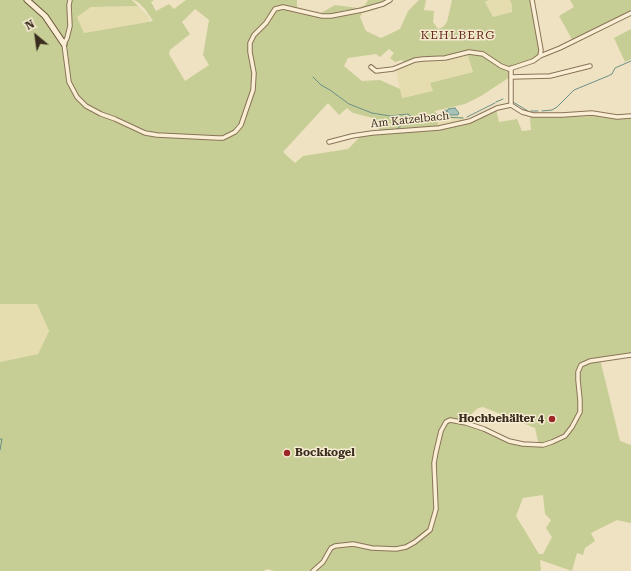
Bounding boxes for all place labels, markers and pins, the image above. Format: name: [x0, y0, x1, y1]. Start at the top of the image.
place label: Hochbehälter 4: [458, 412, 544, 426]
marker: Hochbehälter 4: [547, 414, 557, 424]
place label: Bockkogel: [295, 446, 355, 460]
marker: Bockkogel: [282, 448, 292, 458]

